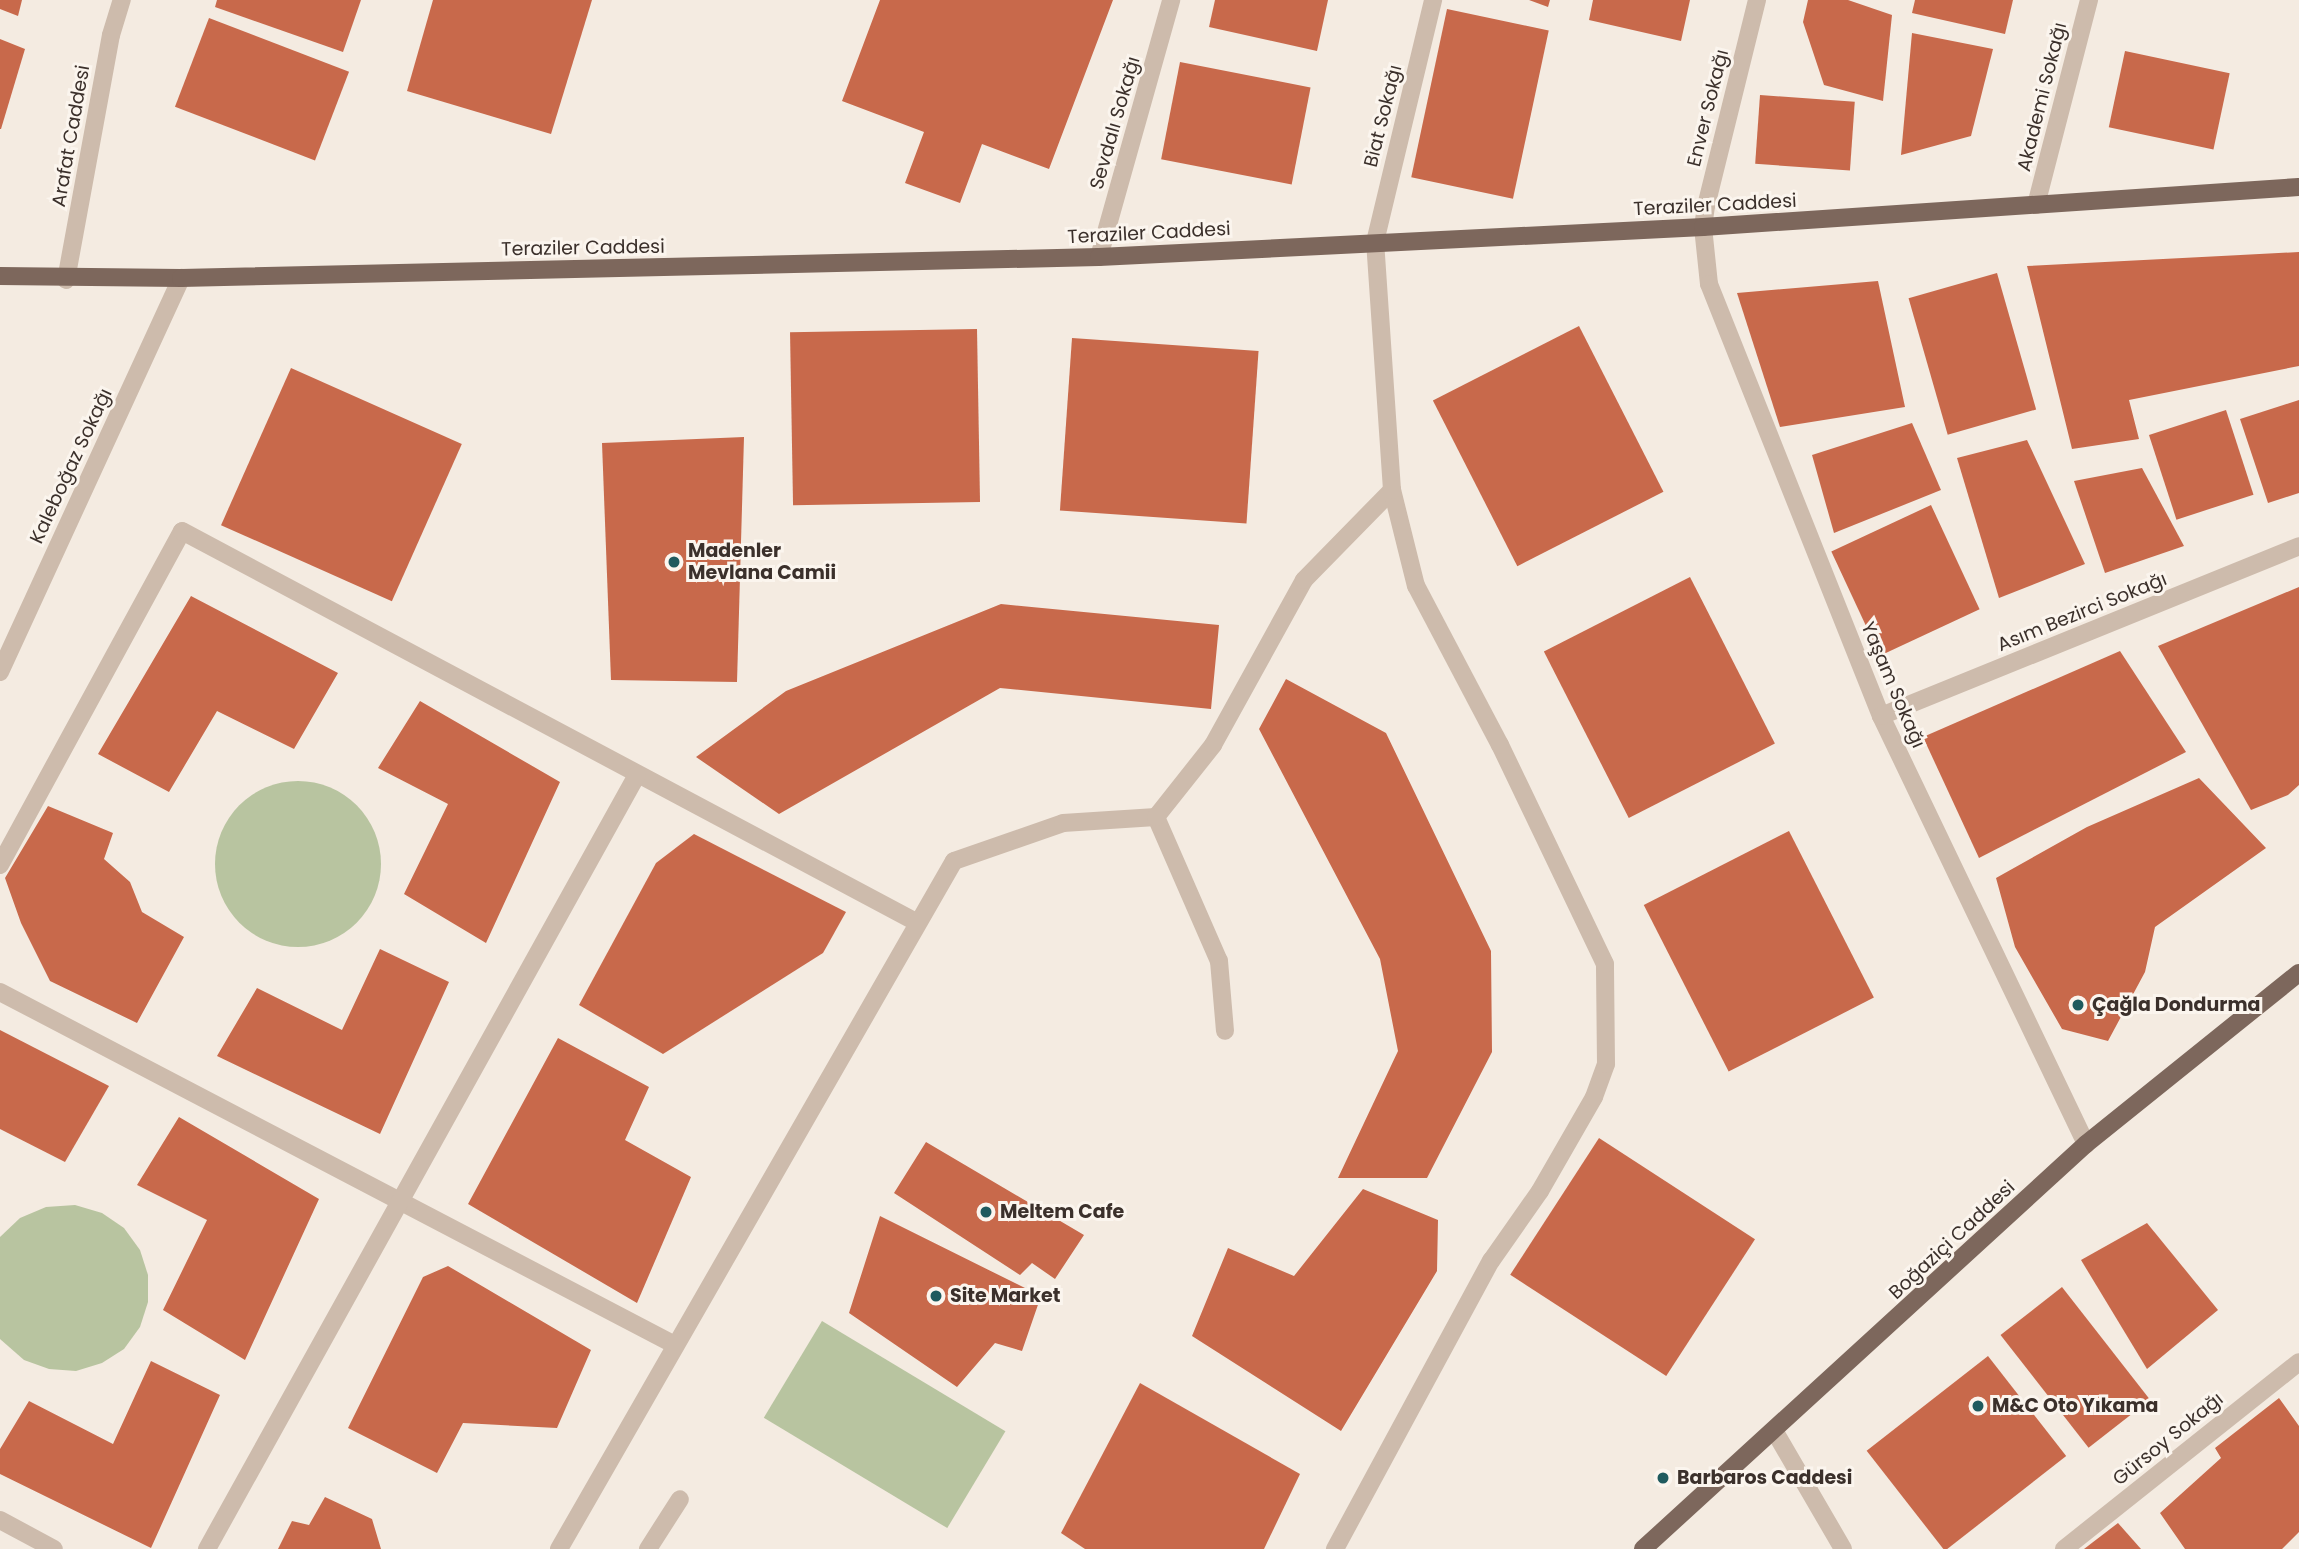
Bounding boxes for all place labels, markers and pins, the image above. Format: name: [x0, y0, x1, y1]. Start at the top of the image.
place label: Madenler Mevlana Camii: [688, 540, 836, 584]
marker: Madenler Mevlana Camii: [666, 554, 682, 570]
place label: Çağla Dondurma: [2092, 994, 2260, 1016]
marker: Çağla Dondurma: [2070, 997, 2086, 1013]
place label: Meltem Cafe: [1000, 1201, 1124, 1223]
marker: Meltem Cafe: [978, 1204, 994, 1220]
place label: Site Market: [950, 1285, 1060, 1307]
marker: Site Market: [928, 1288, 944, 1304]
place label: M&C Oto Yıkama: [1992, 1395, 2158, 1417]
marker: M&C Oto Yıkama: [1970, 1398, 1986, 1414]
place label: Barbaros Caddesi: [1677, 1467, 1852, 1489]
marker: Barbaros Caddesi: [1655, 1470, 1671, 1486]

